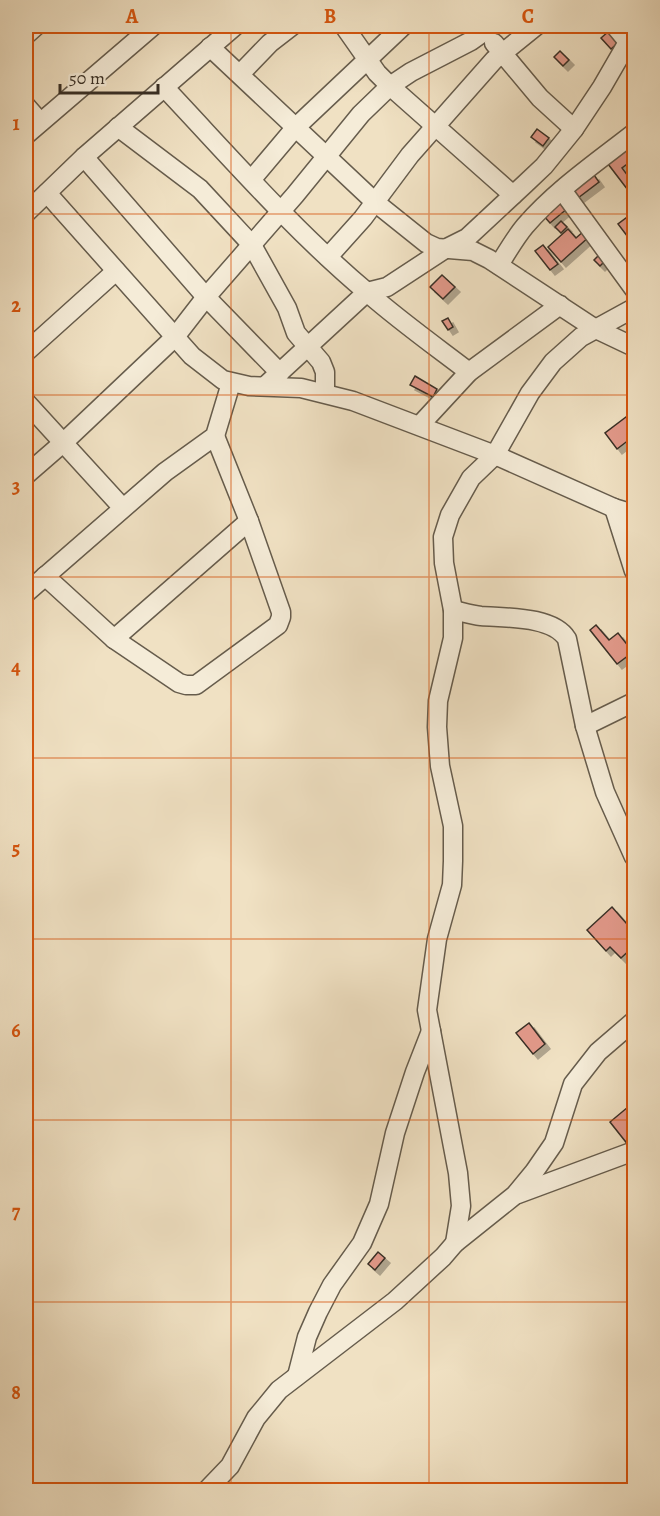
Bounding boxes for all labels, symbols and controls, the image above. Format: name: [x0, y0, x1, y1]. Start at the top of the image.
text: A: [125, 3, 139, 30]
text: B: [324, 3, 336, 30]
text: C: [522, 3, 534, 30]
scale bar: [60, 57, 158, 95]
text: 50 m: [69, 66, 105, 90]
text: 1: [12, 110, 20, 137]
text: 2: [11, 292, 21, 319]
text: 3: [12, 473, 20, 500]
text: 4: [11, 654, 21, 681]
text: 5: [12, 835, 20, 862]
text: 6: [11, 1017, 21, 1044]
text: 7: [12, 1198, 21, 1225]
text: 8: [11, 1379, 21, 1406]

